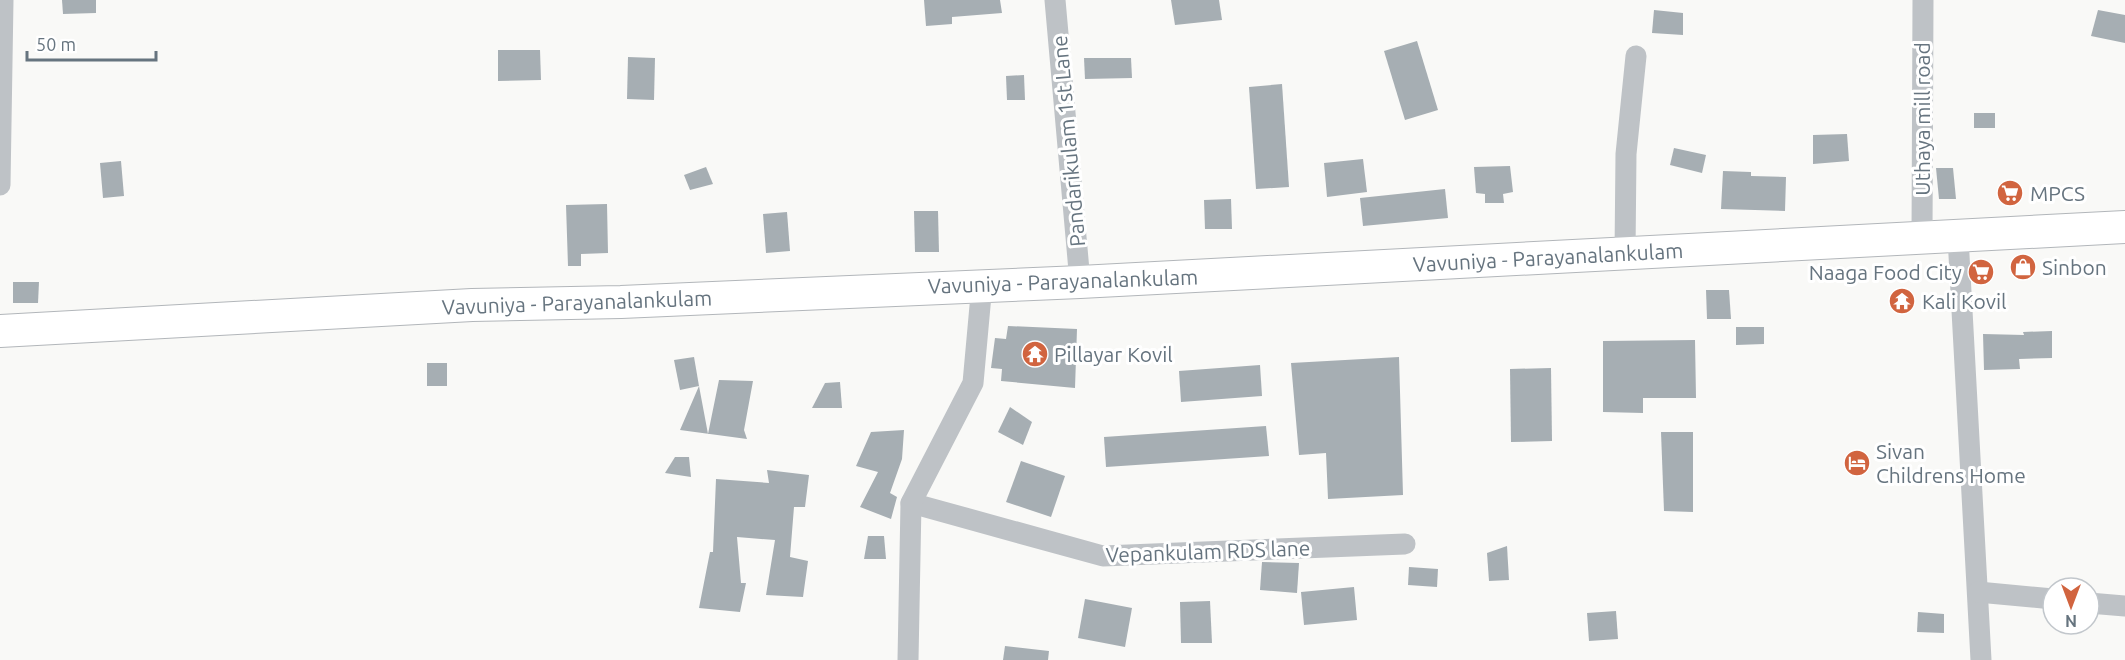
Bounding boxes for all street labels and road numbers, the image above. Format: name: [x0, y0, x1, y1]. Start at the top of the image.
street label: Pandarikulam 1st Lane: [1047, 34, 1089, 248]
street label: Uthaya mill road: [1910, 42, 1934, 196]
street label: Vavuniya - Parayanalankulam: [1412, 238, 1684, 276]
street label: Vavuniya - Parayanalankulam: [927, 264, 1199, 298]
street label: Vavuniya - Parayanalankulam: [441, 285, 713, 319]
street label: Vepankulam RDS lane: [1105, 535, 1311, 567]

